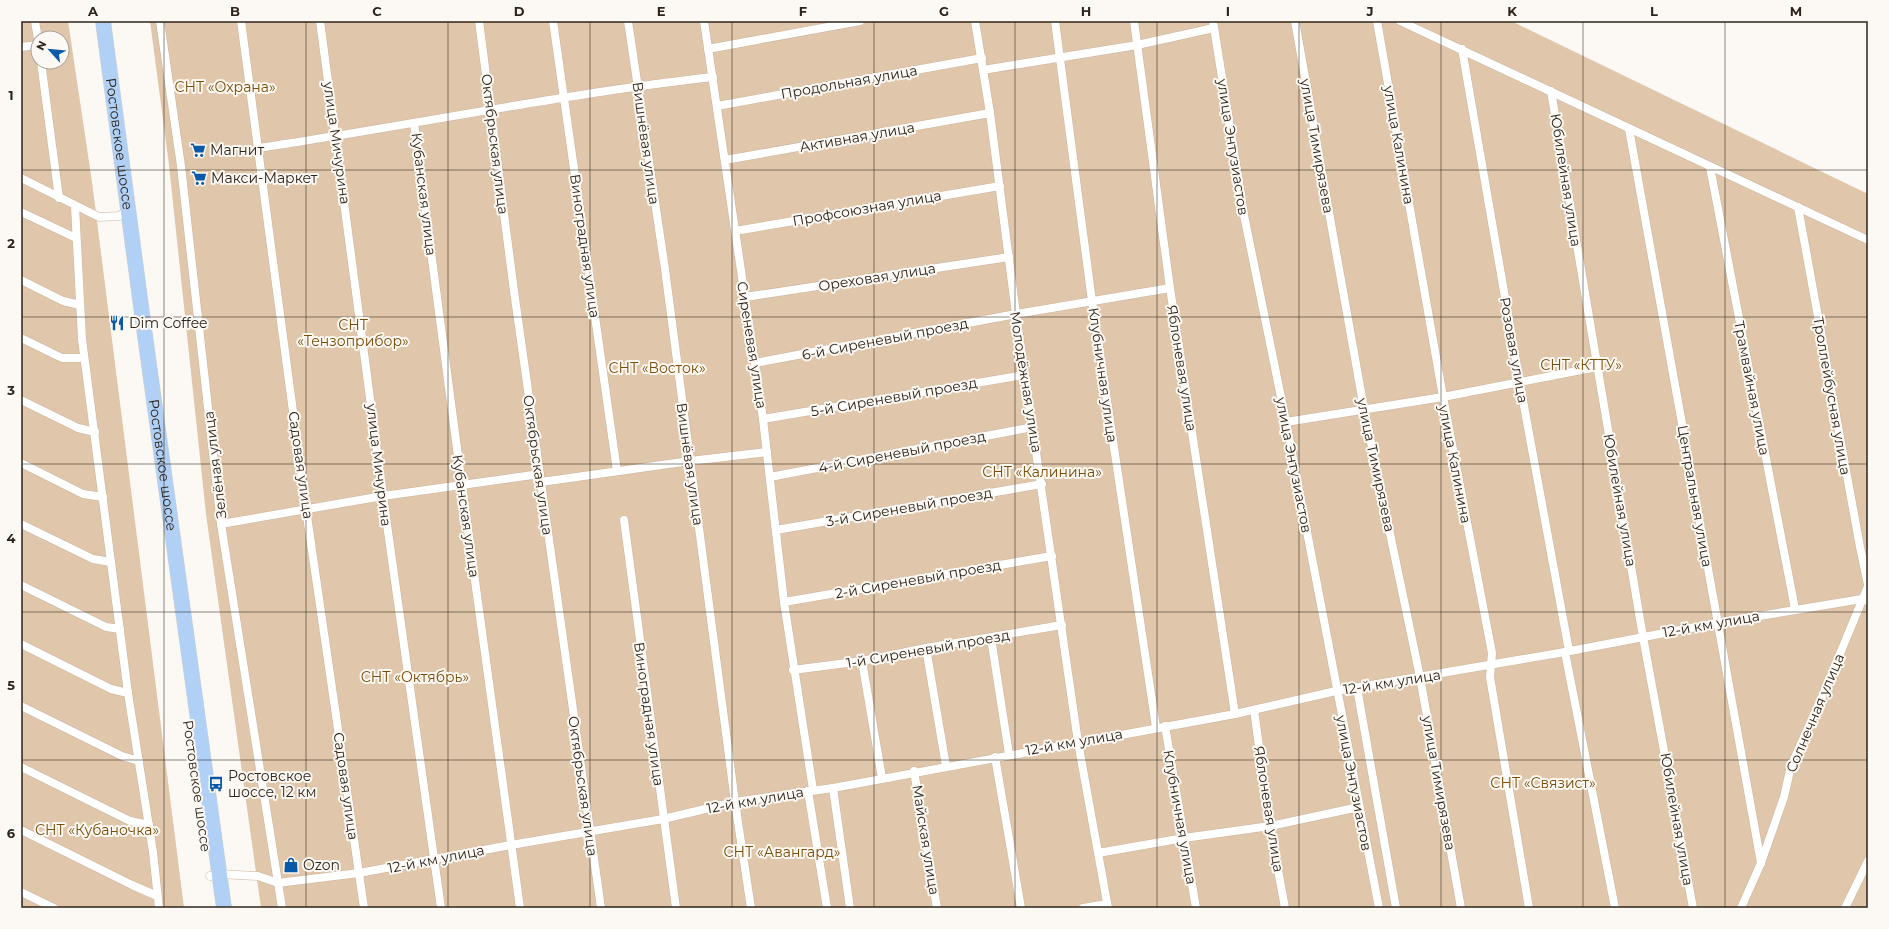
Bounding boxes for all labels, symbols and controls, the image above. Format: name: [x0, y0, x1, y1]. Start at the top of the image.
text: A: [87, 3, 99, 19]
text: B: [230, 3, 240, 19]
text: C: [372, 3, 382, 19]
text: D: [514, 3, 525, 19]
text: E: [657, 3, 666, 19]
text: F: [799, 3, 807, 19]
text: G: [939, 3, 949, 19]
text: H: [1081, 3, 1091, 19]
text: I: [1226, 3, 1230, 19]
text: J: [1365, 3, 1374, 19]
text: K: [1507, 3, 1517, 19]
text: L: [1650, 3, 1658, 19]
text: M: [1790, 3, 1802, 19]
north arrow: [30, 30, 70, 70]
text: N: [33, 38, 49, 53]
street label: Продольная улица: [779, 61, 919, 103]
street label: Октябрьская улица: [477, 73, 513, 215]
street label: улица Тимирязева: [1296, 76, 1338, 215]
street label: Ростовское шоссе: [102, 77, 137, 211]
street label: улица Энтузиастов: [1213, 77, 1253, 216]
park label: СНТ «Охрана»: [174, 78, 276, 96]
street label: улица Мичурина: [319, 80, 355, 205]
street label: Вишнёвая улица: [628, 80, 664, 206]
street label: улица Калинина: [1380, 83, 1418, 206]
text: 1: [8, 87, 14, 103]
street label: Юбилейная улица: [1547, 112, 1585, 248]
street label: Активная улица: [798, 118, 916, 156]
street label: Кубанская улица: [408, 131, 440, 257]
supermarket icon: Магнит: [189, 141, 207, 159]
place label: Магнит: [210, 141, 264, 159]
supermarket icon: Макси-Маркет: [190, 169, 208, 187]
place label: Макси-Маркет: [211, 169, 318, 187]
street label: Виноградная улица: [566, 173, 604, 319]
street label: Профсоюзная улица: [791, 186, 943, 230]
text: 2: [7, 235, 15, 251]
street label: Ореховая улица: [817, 259, 937, 295]
street label: Сиреневая улица: [733, 280, 771, 410]
street label: Розовая улица: [1496, 295, 1532, 405]
street label: Яблоневая улица: [1163, 303, 1201, 433]
street label: Клубничная улица: [1085, 306, 1121, 444]
street label: Молодёжная улица: [1006, 310, 1046, 454]
restaurant icon: Dim Coffee: [108, 314, 126, 332]
place label: Dim Coffee: [129, 314, 208, 332]
street label: 6-й Сиреневый проезд: [800, 314, 970, 364]
street label: Троллейбусная улица: [1809, 315, 1855, 477]
park label: СНТ «Тензоприбор»: [297, 316, 409, 350]
street label: Трамвайная улица: [1730, 319, 1774, 457]
park label: СНТ «КТТУ»: [1540, 356, 1622, 374]
park label: СНТ «Восток»: [608, 359, 706, 377]
street label: 5-й Сиреневый проезд: [809, 374, 979, 420]
text: 3: [6, 382, 15, 398]
street label: Октябрьская улица: [519, 394, 557, 536]
street label: улица Энтузиастов: [1272, 395, 1316, 534]
street label: улица Тимирязева: [1353, 395, 1399, 534]
street label: Ростовское шоссе: [145, 398, 181, 532]
street label: Вишнёвая улица: [672, 401, 708, 527]
street label: улица Мичурина: [362, 402, 395, 527]
street label: улица Калинина: [1434, 402, 1475, 525]
street label: Зелёная улица: [199, 410, 231, 520]
street label: Садовая улица: [285, 410, 317, 520]
street label: Центральная улица: [1674, 424, 1716, 568]
street label: 4-й Сиреневый проезд: [817, 427, 987, 477]
street label: Юбилейная улица: [1599, 432, 1641, 568]
street label: Кубанская улица: [448, 453, 484, 579]
park label: СНТ «Калинина»: [982, 463, 1102, 481]
street label: 3-й Сиреневый проезд: [824, 484, 994, 530]
text: 4: [7, 530, 16, 546]
street label: 2-й Сиреневый проезд: [833, 556, 1003, 602]
street label: 12-й км улица: [1661, 607, 1761, 641]
street label: 1-й Сиреневый проезд: [845, 626, 1011, 672]
street label: Виноградная улица: [630, 641, 668, 787]
street label: Солнечная улица: [1782, 651, 1848, 775]
street label: 12-й км улица: [1342, 665, 1442, 699]
park label: СНТ «Октябрь»: [361, 668, 469, 686]
text: 5: [7, 677, 15, 693]
street label: улица Энтузиастов: [1332, 713, 1376, 852]
street label: улица Тимирязева: [1418, 713, 1460, 852]
street label: Октябрьская улица: [564, 715, 602, 857]
street label: Ростовское шоссе: [179, 719, 215, 853]
street label: 12-й км улица: [1024, 725, 1124, 759]
street label: Садовая улица: [330, 731, 362, 841]
street label: Яблоневая улица: [1250, 744, 1288, 874]
street label: Клубничная улица: [1159, 748, 1201, 886]
street label: Юбилейная улица: [1656, 751, 1698, 887]
place label: Ростовское шоссе, 12 км: [228, 767, 317, 801]
park label: СНТ «Связист»: [1490, 774, 1596, 792]
bus stop icon: Ростовское шоссе, 12 км: [207, 775, 225, 793]
street label: 12-й км улица: [705, 783, 805, 817]
street label: Майская улица: [908, 784, 944, 896]
park label: СНТ «Кубаночка»: [35, 821, 159, 839]
text: 6: [7, 825, 16, 841]
street label: 12-й км улица: [386, 841, 486, 877]
park label: СНТ «Авангард»: [723, 843, 841, 861]
shop icon: Ozon: [282, 856, 300, 874]
place label: Ozon: [303, 856, 340, 874]

